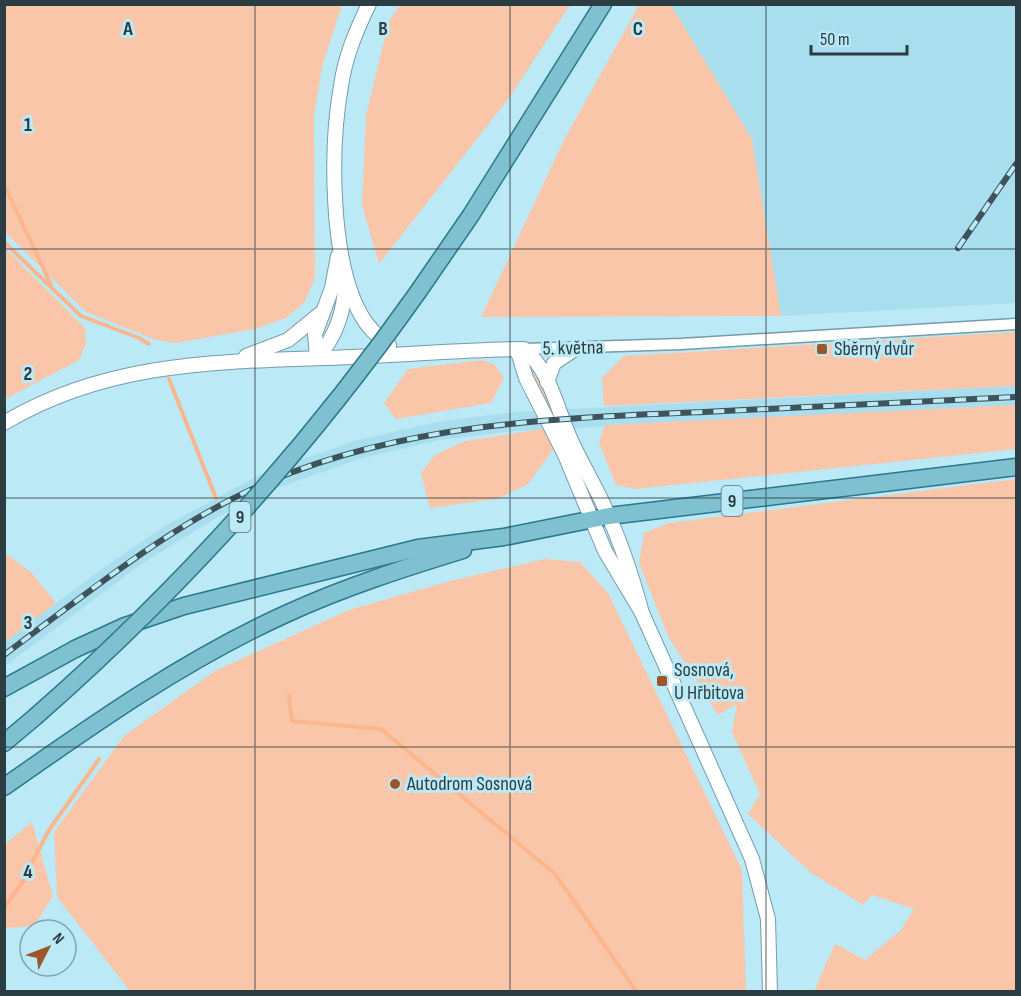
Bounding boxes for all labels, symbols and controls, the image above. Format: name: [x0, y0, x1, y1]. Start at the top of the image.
text: A: [122, 17, 133, 41]
text: B: [378, 17, 388, 41]
text: C: [633, 17, 643, 41]
scale bar: [811, 18, 907, 56]
text: 50 m: [820, 29, 850, 50]
text: 1: [24, 113, 32, 137]
street label: 5. května: [543, 335, 603, 361]
place label: Sběrný dvůr: [834, 337, 914, 361]
marker: Sběrný dvůr: [815, 342, 829, 356]
text: 2: [24, 362, 32, 386]
road number: 9: [722, 486, 742, 516]
road number: 9: [230, 502, 250, 532]
text: 3: [24, 611, 33, 635]
place label: Sosnová, U Hřbitova: [674, 658, 744, 705]
marker: Sosnová, U Hřbitova: [655, 674, 669, 688]
place label: Autodrom Sosnová: [406, 772, 532, 796]
marker: Autodrom Sosnová: [388, 777, 402, 791]
text: 4: [23, 860, 33, 884]
north arrow: [18, 918, 78, 978]
text: N: [48, 929, 68, 948]

